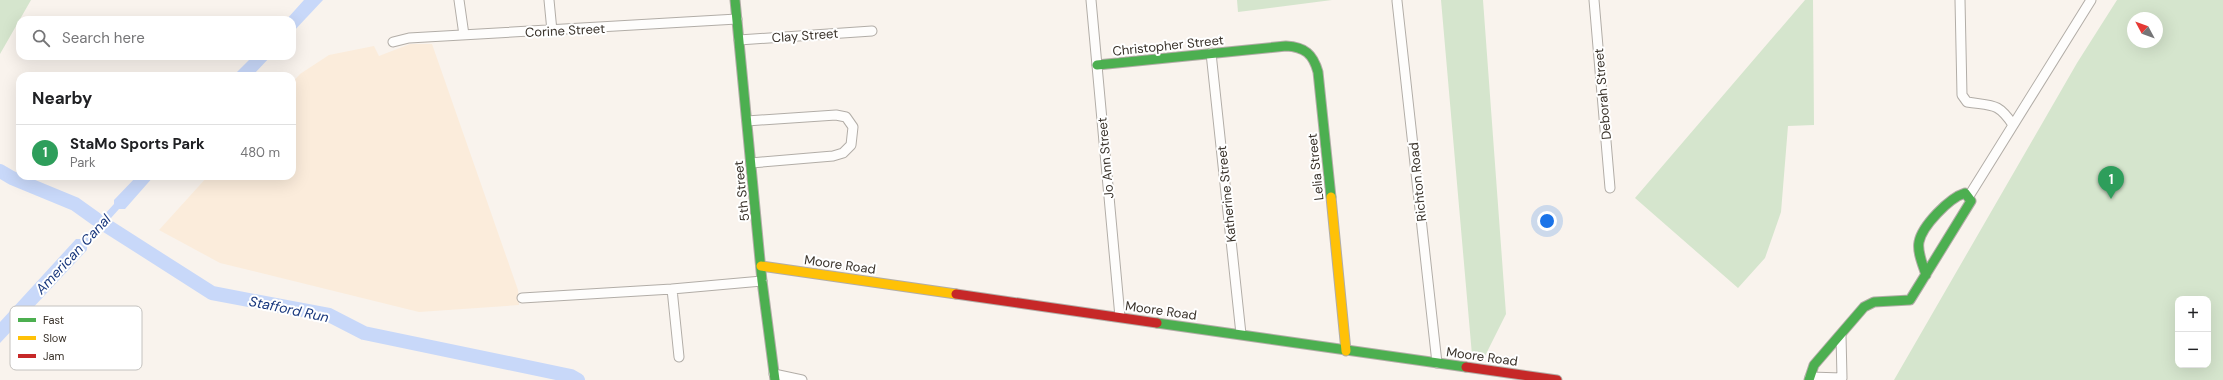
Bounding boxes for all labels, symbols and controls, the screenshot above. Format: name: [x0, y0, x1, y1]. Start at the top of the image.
north arrow: [2127, 12, 2163, 48]
search box: [16, 16, 296, 60]
street label: Corine Street: [525, 20, 605, 41]
street label: Clay Street: [771, 25, 839, 46]
icon: search: [30, 27, 52, 49]
text: Search here: [62, 28, 145, 48]
street label: Christopher Street: [1112, 31, 1224, 60]
street label: Deborah Street: [1590, 47, 1615, 140]
text: Nearby: [32, 87, 92, 109]
street label: Jo Ann Street: [1093, 117, 1118, 199]
street label: Lelia Street: [1304, 133, 1327, 201]
text: StaMo Sports Park: [70, 134, 205, 154]
street label: Richton Road: [1405, 141, 1430, 222]
text: 1: [43, 144, 47, 161]
text: 480 m: [240, 144, 280, 161]
street label: Katherine Street: [1213, 145, 1240, 243]
text: Park: [70, 154, 96, 171]
street label: 5th Street: [730, 160, 753, 222]
pin: 1: [2098, 166, 2124, 199]
water label: American Canal: [31, 210, 115, 298]
your location: [1537, 211, 1557, 231]
street label: Moore Road: [803, 251, 877, 278]
water label: Stafford Run: [247, 292, 331, 326]
map controls: [2175, 296, 2211, 368]
button: +: [2175, 296, 2211, 332]
street label: Moore Road: [1124, 297, 1198, 324]
legend: [10, 306, 142, 370]
text: Fast: [43, 313, 64, 327]
text: Slow: [43, 331, 67, 345]
button: −: [2175, 332, 2211, 368]
street label: Moore Road: [1445, 343, 1519, 370]
text: Jam: [43, 349, 64, 363]

